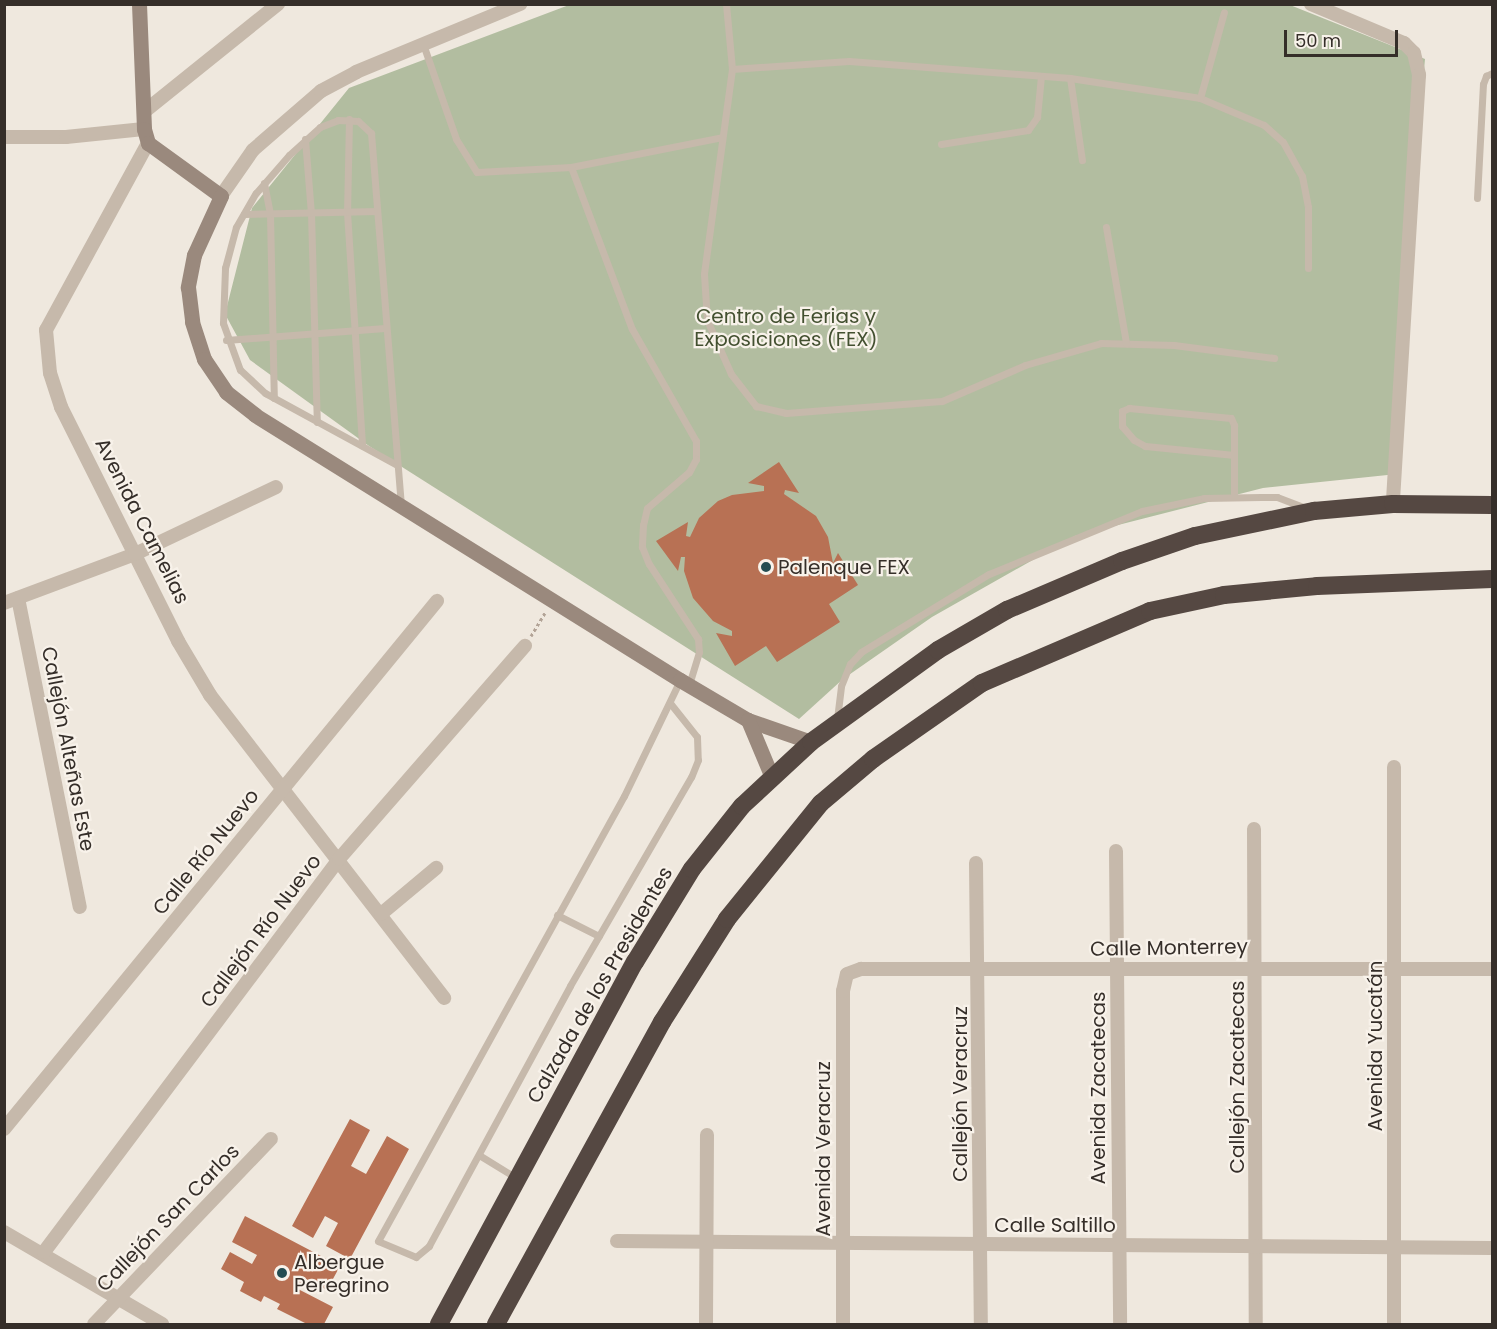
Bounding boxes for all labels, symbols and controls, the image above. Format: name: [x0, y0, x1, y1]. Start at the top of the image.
scale bar: [1287, 18, 1401, 56]
text: 50 m: [1295, 28, 1341, 53]
park label: Centro de Ferias y Exposiciones (FEX): [694, 304, 878, 351]
street label: Avenida Camelias: [90, 434, 194, 608]
place label: Palenque FEX: [778, 555, 910, 579]
marker: Palenque FEX: [759, 560, 773, 574]
street label: Callejón Alteñas Este: [36, 645, 100, 853]
street label: Calle Río Nuevo: [148, 784, 264, 920]
street label: Callejón Río Nuevo: [196, 850, 326, 1012]
street label: Calzada de los Presidentes: [522, 862, 678, 1108]
street label: Calle Monterrey: [1090, 935, 1248, 961]
street label: Avenida Yucatán: [1363, 961, 1387, 1131]
street label: Callejón Zacatecas: [1225, 981, 1249, 1173]
street label: Avenida Zacatecas: [1086, 992, 1110, 1184]
street label: Callejón Veracruz: [948, 1006, 972, 1182]
street label: Avenida Veracruz: [811, 1061, 835, 1237]
street label: Callejón San Carlos: [92, 1139, 244, 1297]
street label: Calle Saltillo: [994, 1213, 1116, 1237]
place label: Albergue Peregrino: [294, 1250, 389, 1297]
marker: Albergue Peregrino: [275, 1266, 289, 1280]

